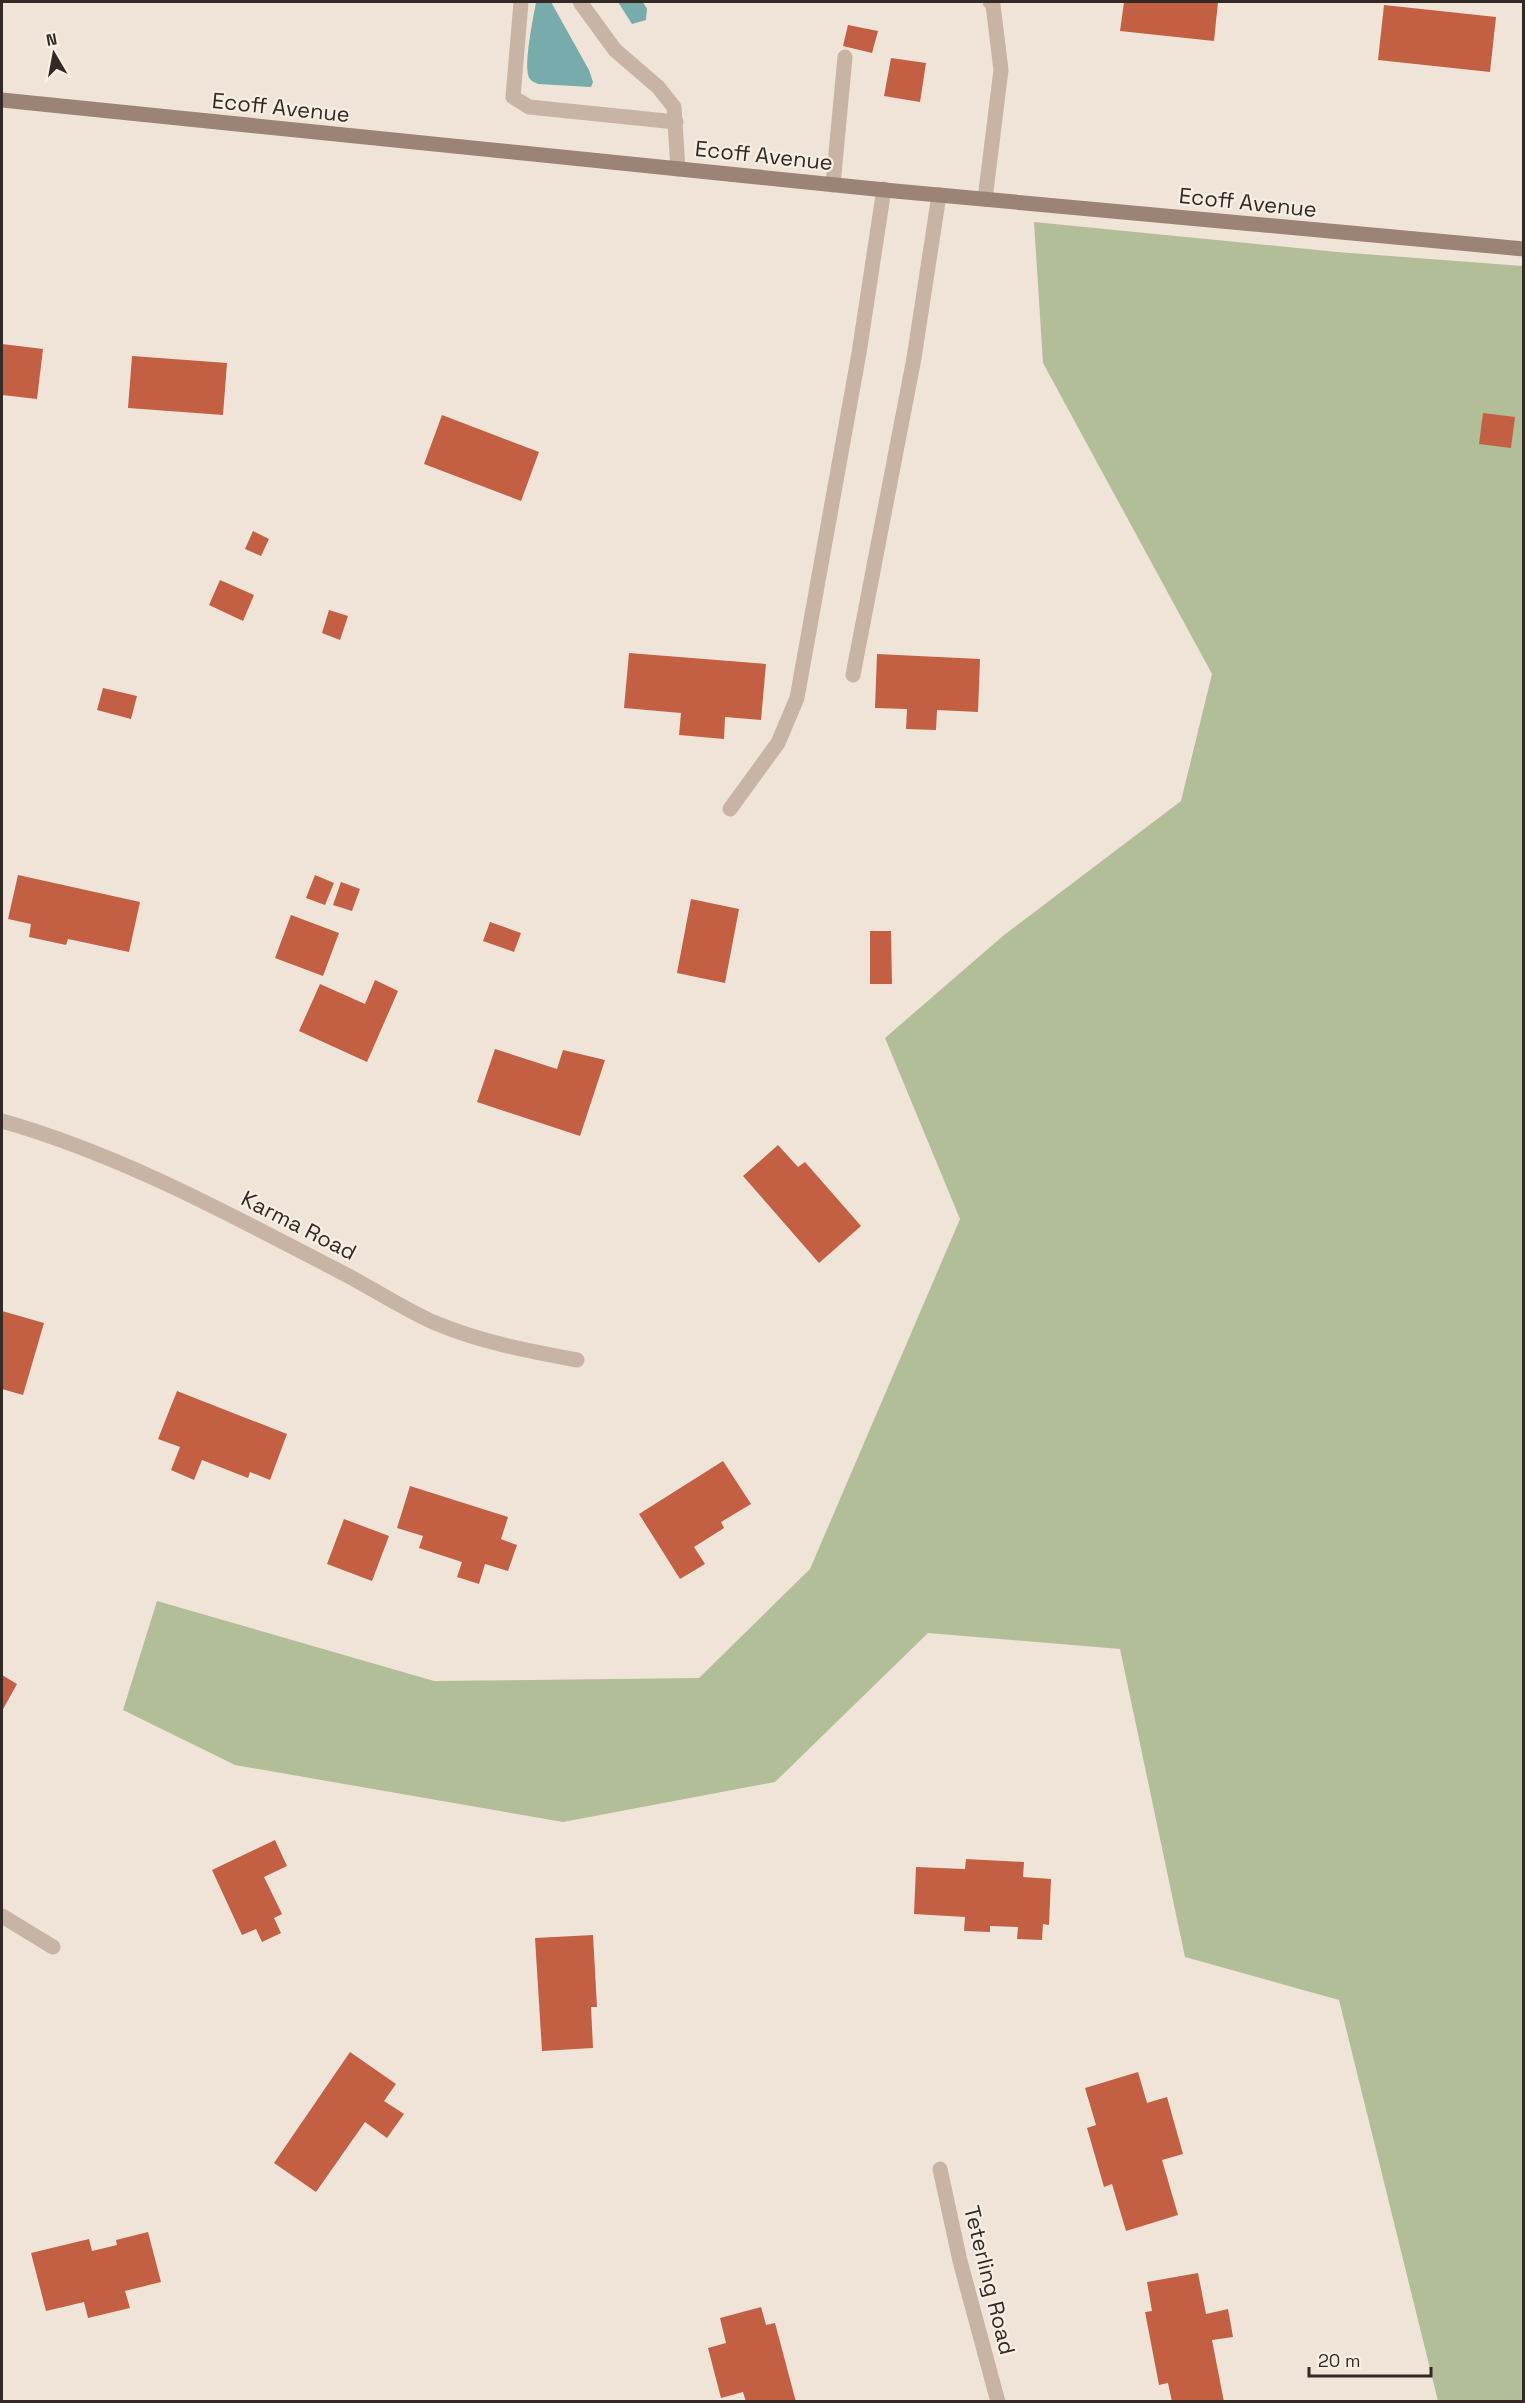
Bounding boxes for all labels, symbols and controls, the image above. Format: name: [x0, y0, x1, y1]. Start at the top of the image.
north arrow: [24, 24, 84, 84]
text: N: [44, 28, 59, 51]
street label: Ecoff Avenue: [211, 86, 351, 128]
street label: Ecoff Avenue: [694, 134, 834, 176]
street label: Ecoff Avenue: [1178, 181, 1318, 223]
street label: Karma Road: [237, 1184, 361, 1266]
street label: Teterling Road: [958, 2203, 1022, 2357]
scale bar: [1309, 2340, 1430, 2378]
text: 20 m: [1318, 2349, 1361, 2372]

